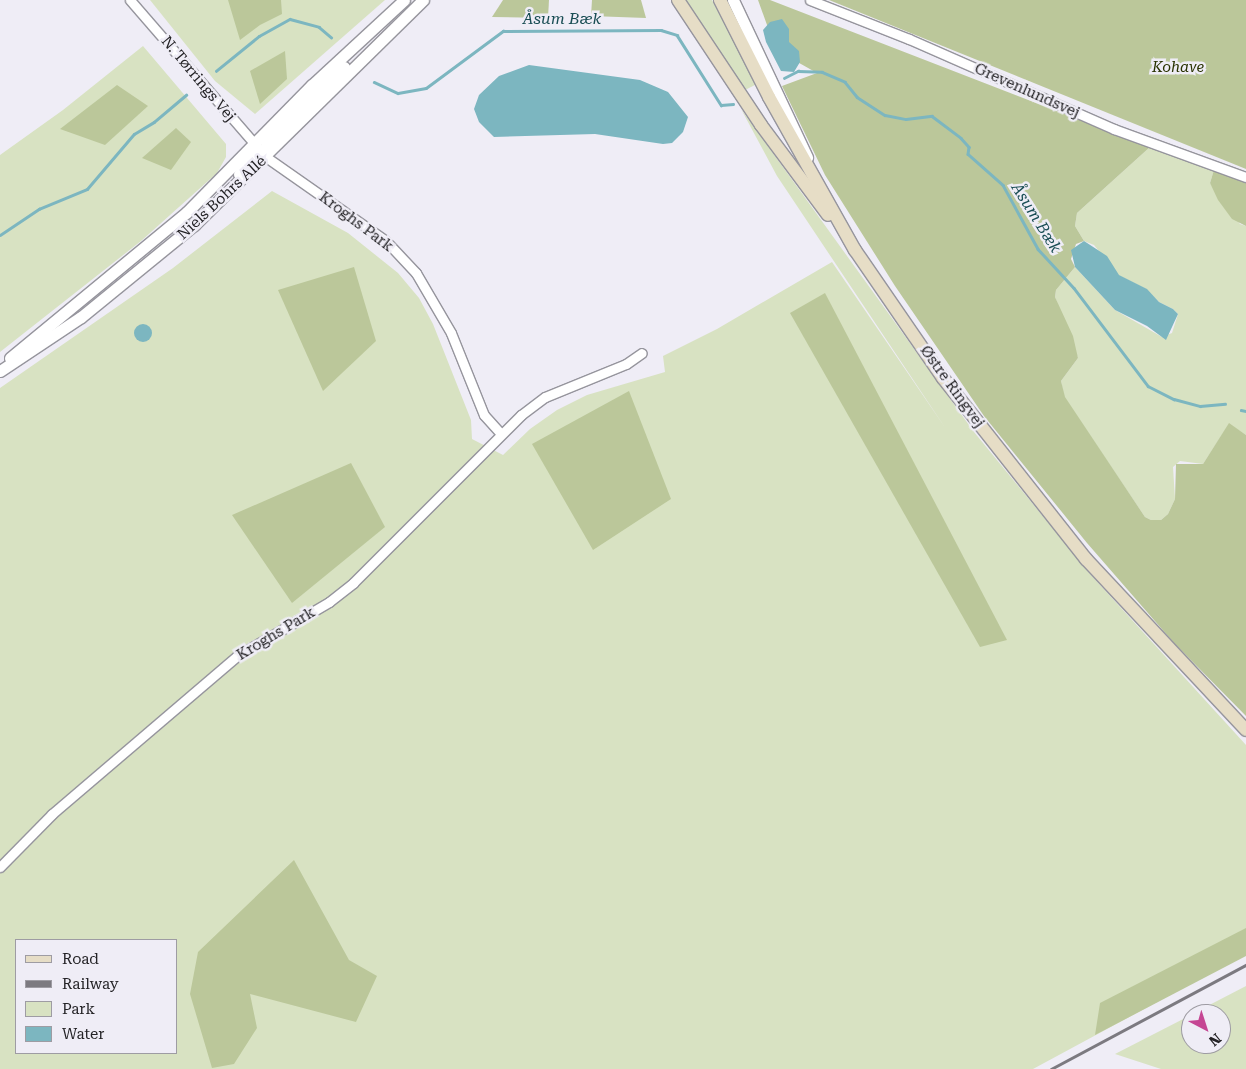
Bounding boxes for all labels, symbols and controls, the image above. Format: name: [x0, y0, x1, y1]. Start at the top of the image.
water label: Åsum Bæk: [523, 9, 601, 29]
street label: N. Tørrings Vej: [157, 33, 239, 125]
park label: Kohave: [1152, 59, 1204, 77]
street label: Grevenlundsvej: [972, 60, 1082, 122]
street label: Niels Bohrs Allé: [174, 152, 270, 244]
water label: Åsum Bæk: [1007, 180, 1065, 256]
street label: Kroghs Park: [315, 188, 397, 256]
street label: Østre Ringvej: [916, 342, 988, 432]
street label: Kroghs Park: [234, 604, 318, 664]
legend: [15, 939, 178, 1054]
text: Road: [62, 950, 99, 968]
text: Railway: [62, 975, 119, 993]
text: Park: [62, 1000, 95, 1018]
north arrow: [1181, 1004, 1231, 1054]
text: Water: [62, 1025, 104, 1043]
text: N: [1206, 1030, 1224, 1049]

